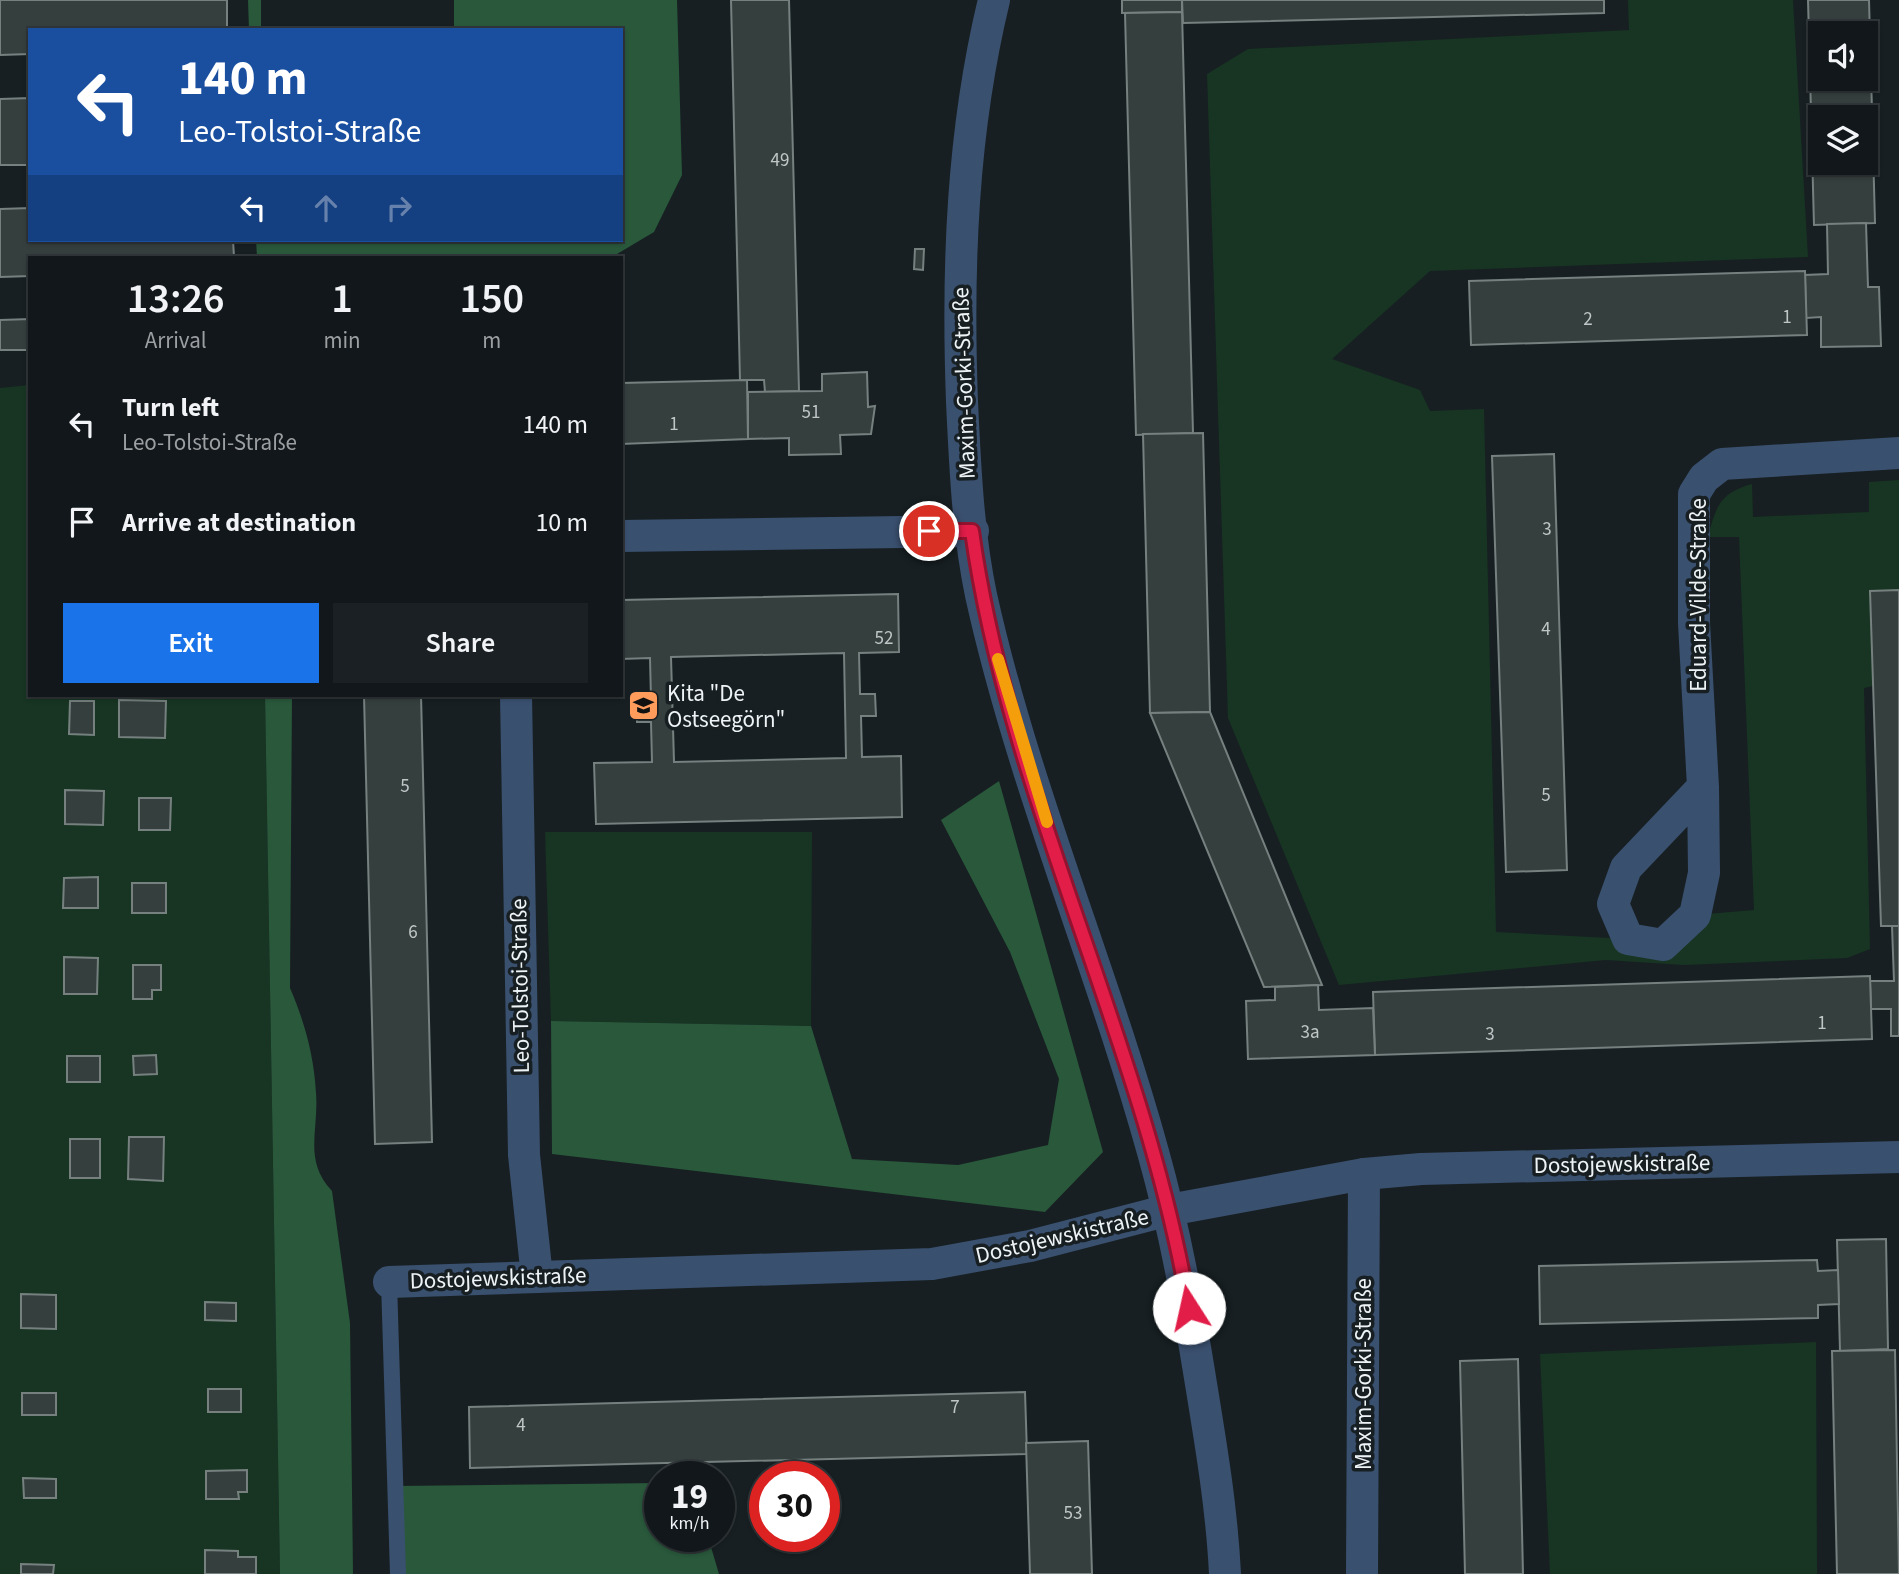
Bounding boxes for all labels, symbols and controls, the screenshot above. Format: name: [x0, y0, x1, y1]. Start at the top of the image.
map controls: [1808, 21, 1878, 175]
button: sound: [1808, 21, 1878, 91]
text: 140 m: [178, 44, 307, 114]
icon: left: [63, 56, 154, 147]
button: layers: [1808, 105, 1878, 175]
text: Leo-Tolstoi-Straße: [178, 109, 421, 155]
house number: 49: [771, 147, 789, 174]
icon: left: [234, 189, 272, 227]
icon: ahead: [307, 189, 345, 227]
icon: right: [380, 189, 418, 227]
text: 13:26: [127, 269, 225, 329]
text: 1: [331, 269, 353, 329]
text: 150: [460, 269, 524, 329]
street label: Maxim-Gorki-Straße: [944, 286, 984, 480]
house number: 1: [1782, 304, 1792, 331]
house number: 2: [1583, 306, 1593, 333]
text: Arrival: [145, 324, 207, 357]
text: min: [323, 324, 361, 357]
text: m: [482, 324, 501, 357]
text: Turn left: [122, 389, 219, 426]
house number: 51: [802, 399, 820, 426]
icon: left: [63, 405, 101, 443]
text: 140 m: [522, 406, 588, 443]
house number: 1: [669, 411, 679, 438]
text: Leo-Tolstoi-Straße: [122, 426, 297, 459]
street label: Eduard-Vilde-Straße: [1682, 498, 1715, 692]
pin: [899, 501, 959, 561]
icon: arrive: [63, 503, 101, 541]
text: Arrive at destination: [122, 504, 356, 541]
text: 10 m: [535, 504, 588, 541]
icon: arrive: [910, 512, 948, 550]
house number: 3: [1542, 516, 1552, 543]
button: Exit: [63, 603, 319, 683]
button: Share: [333, 603, 588, 683]
house number: 4: [1541, 616, 1551, 643]
house number: 52: [875, 625, 893, 652]
place label: Kita "De Ostseegörn": [667, 677, 785, 736]
school or university icon: Kita "De Ostseegörn": [627, 689, 661, 723]
house number: 5: [400, 773, 410, 800]
house number: 5: [1541, 782, 1551, 809]
street label: Leo-Tolstoi-Straße: [502, 898, 538, 1074]
house number: 6: [408, 919, 418, 946]
house number: 1: [1817, 1010, 1827, 1037]
house number: 3a: [1300, 1019, 1320, 1046]
house number: 3: [1485, 1021, 1495, 1048]
street label: Dostojewskistraße: [1533, 1146, 1711, 1182]
street label: Dostojewskistraße: [972, 1200, 1152, 1272]
street label: Dostojewskistraße: [409, 1258, 587, 1298]
position arrow: [1152, 1271, 1226, 1345]
street label: Maxim-Gorki-Straße: [1347, 1278, 1380, 1470]
house number: 7: [950, 1394, 960, 1421]
house number: 4: [516, 1412, 526, 1439]
speed limit sign: 30: [749, 1461, 840, 1552]
text: 19: [671, 1472, 708, 1522]
house number: 53: [1064, 1500, 1082, 1527]
text: km/h: [670, 1511, 709, 1536]

